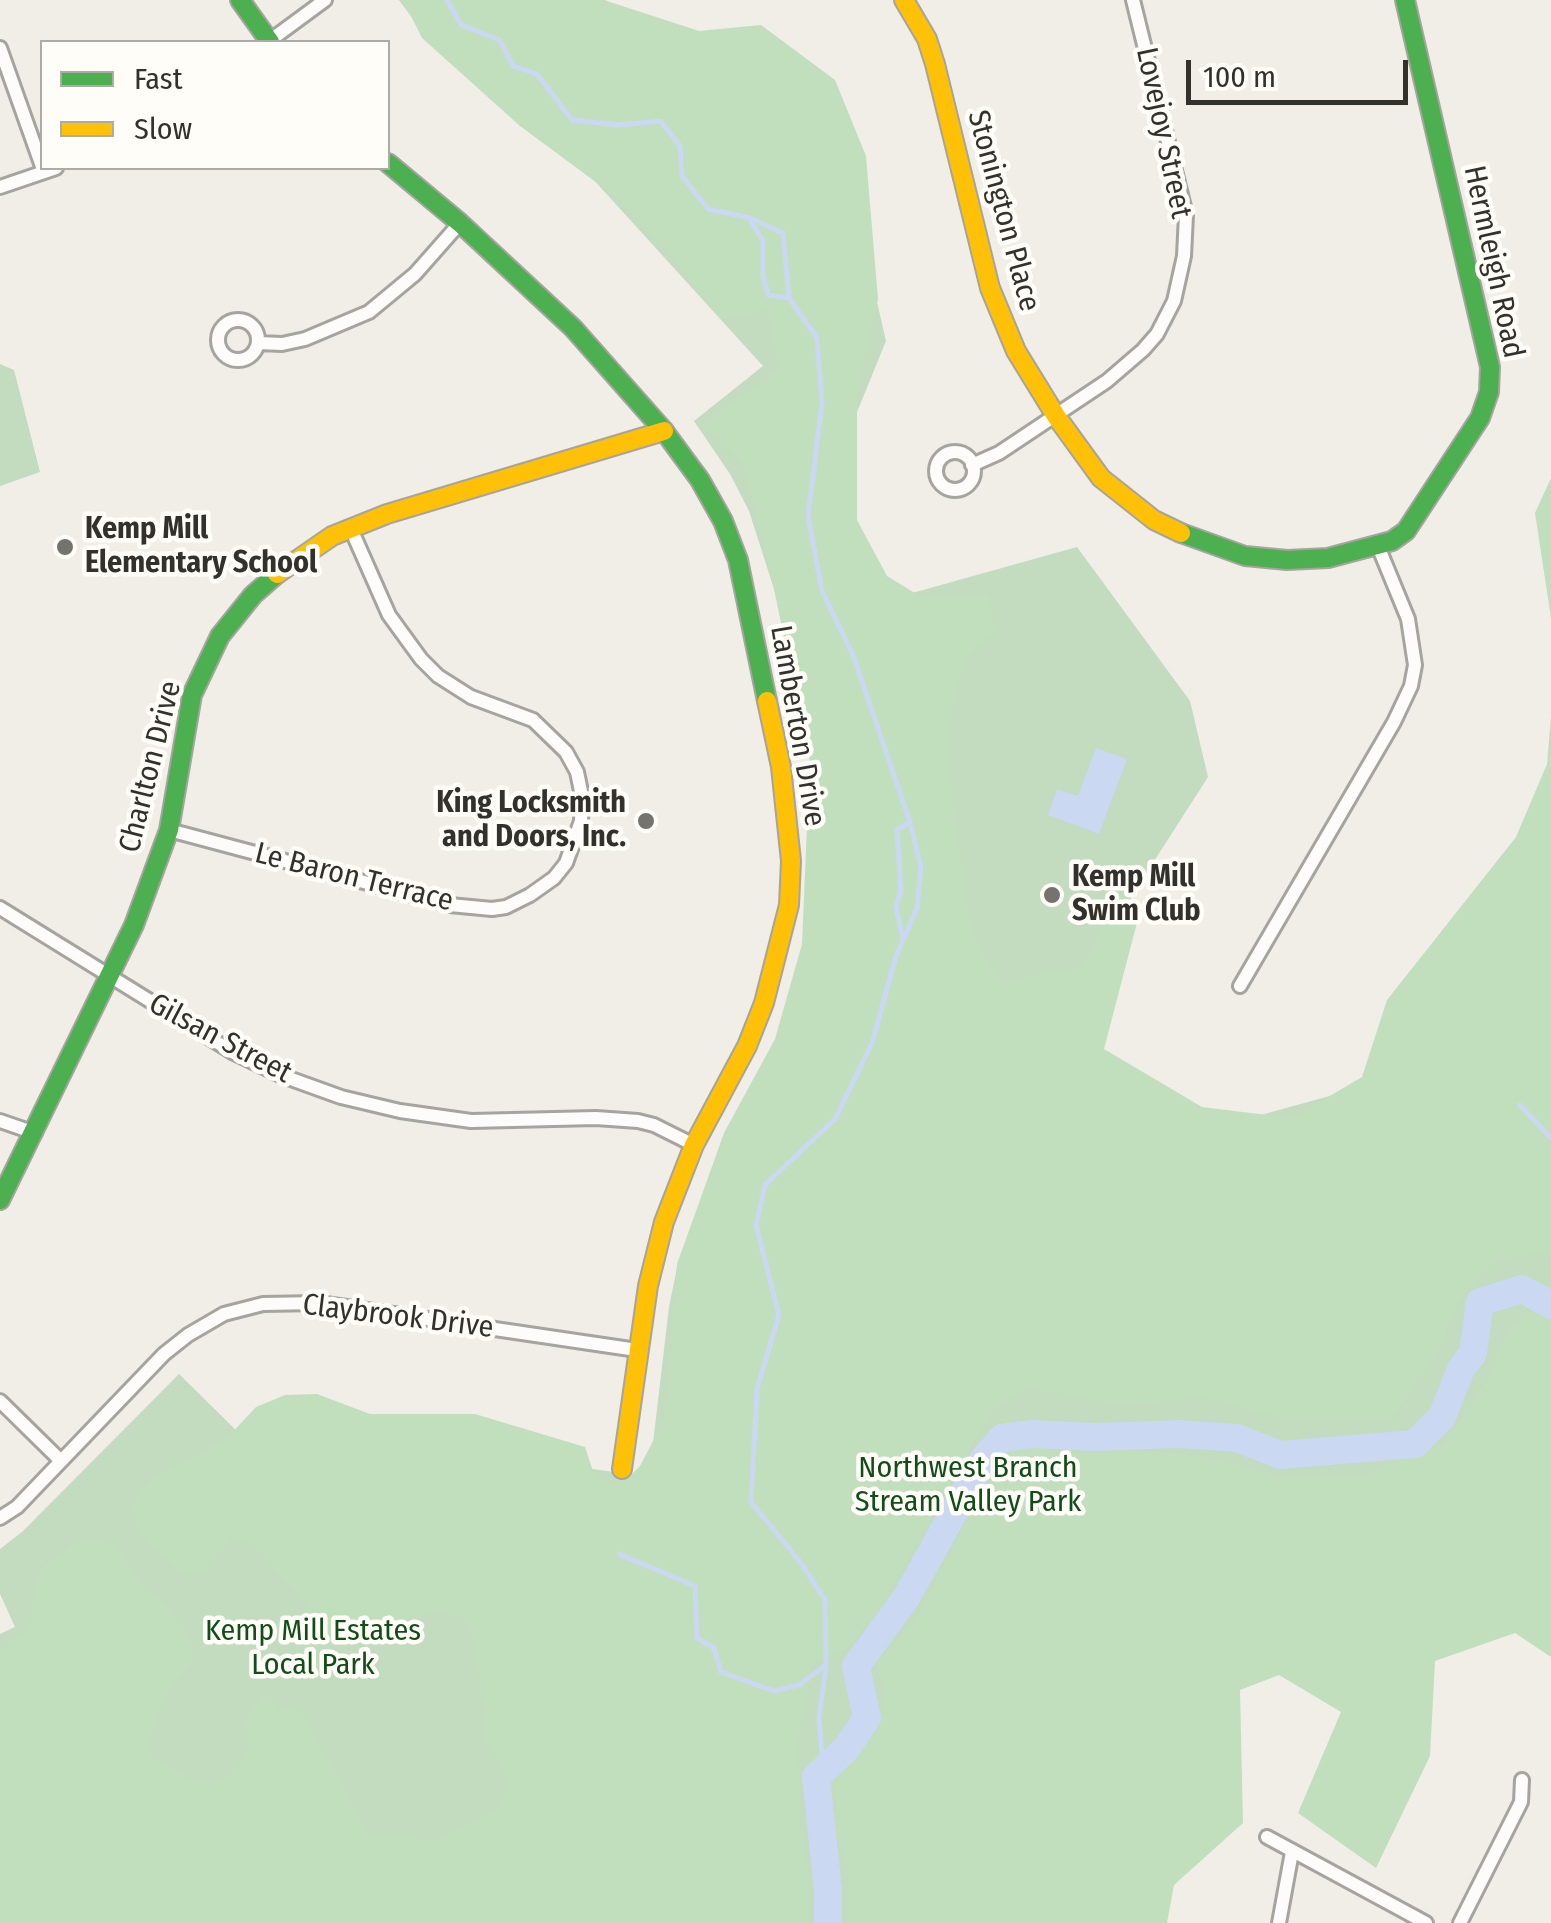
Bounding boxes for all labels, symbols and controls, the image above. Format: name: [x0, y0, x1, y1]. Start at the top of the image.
legend: [40, 40, 390, 170]
scale bar: [1191, 40, 1414, 102]
street label: Lovejoy Street: [1127, 44, 1199, 222]
text: 100 m: [1203, 59, 1276, 95]
text: Fast: [134, 61, 182, 97]
street label: Stonington Place: [959, 107, 1047, 315]
text: Slow: [134, 111, 192, 147]
street label: Hermleigh Road: [1455, 162, 1531, 362]
place label: Kemp Mill Elementary School: [85, 512, 317, 582]
marker: Kemp Mill Elementary School: [54, 536, 76, 558]
street label: Lamberton Drive: [762, 623, 832, 829]
street label: Charlton Drive: [112, 678, 190, 856]
place label: King Locksmith and Doors, Inc.: [436, 786, 626, 856]
marker: King Locksmith and Doors, Inc.: [635, 810, 657, 832]
street label: Le Baron Terrace: [251, 836, 457, 920]
place label: Kemp Mill Swim Club: [1072, 860, 1201, 930]
marker: Kemp Mill Swim Club: [1041, 884, 1063, 906]
street label: Gilsan Street: [142, 986, 298, 1092]
street label: Claybrook Drive: [301, 1287, 495, 1347]
park label: Northwest Branch Stream Valley Park: [855, 1451, 1081, 1522]
park label: Kemp Mill Estates Local Park: [205, 1614, 421, 1684]

